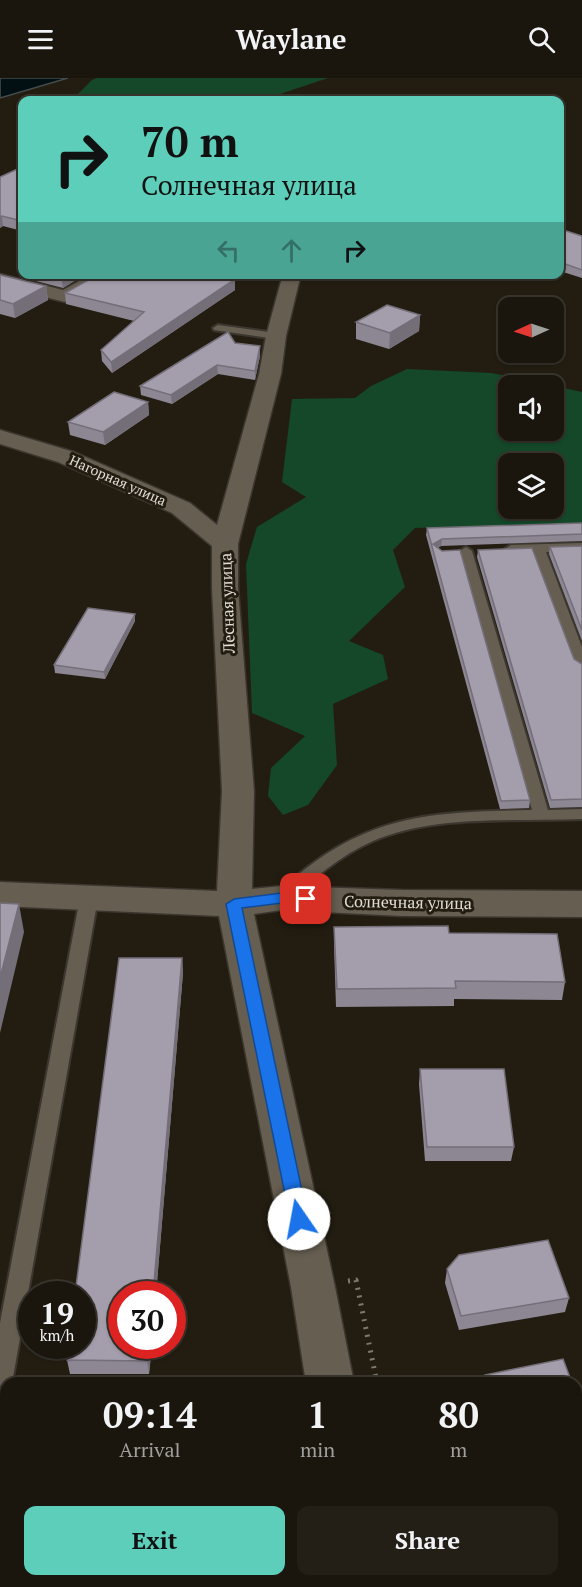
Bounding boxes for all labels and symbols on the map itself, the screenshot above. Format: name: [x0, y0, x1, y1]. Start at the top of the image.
north arrow: [498, 297, 564, 363]
street label: Нагорная улица: [67, 450, 169, 510]
street label: Лесная улица: [214, 552, 240, 655]
pin: [280, 873, 331, 924]
street label: Солнечная улица: [344, 890, 472, 914]
position arrow: [267, 1187, 331, 1251]
speed limit sign: 30: [108, 1281, 186, 1359]

